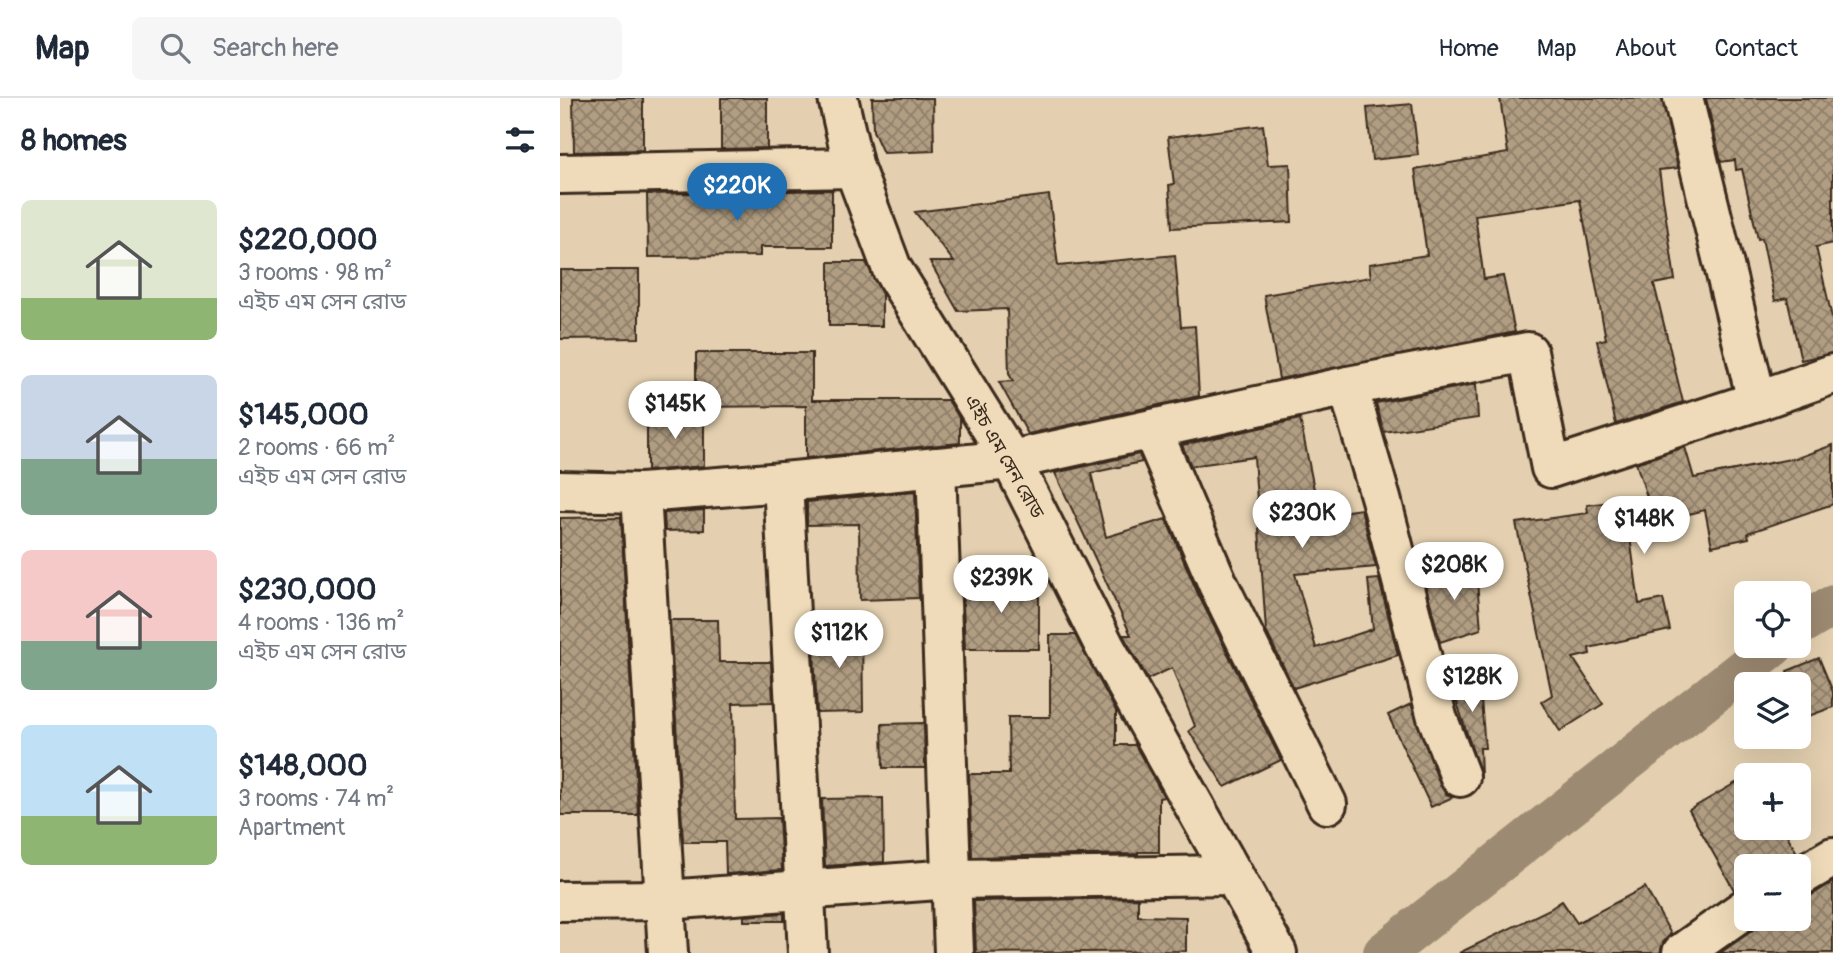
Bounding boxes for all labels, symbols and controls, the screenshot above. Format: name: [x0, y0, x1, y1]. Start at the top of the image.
search box: [132, 17, 622, 80]
text: Map: [35, 28, 90, 69]
icon: search: [156, 29, 194, 67]
text: Search here: [212, 32, 339, 64]
text: Home: [1438, 34, 1499, 63]
text: Map: [1537, 34, 1577, 63]
text: About: [1615, 34, 1677, 63]
text: Contact: [1715, 34, 1798, 63]
icon: filters: [501, 121, 539, 159]
text: 8 homes: [21, 122, 127, 159]
pin: $220K: [688, 164, 786, 223]
text: $220K: [703, 171, 771, 200]
text: $220,000: [238, 221, 377, 258]
icon: home: [77, 228, 161, 312]
text: 3 rooms · 98 m²: [238, 258, 392, 287]
text: এইচ এম সেন রোড: [238, 287, 406, 316]
pin: $145K: [626, 382, 724, 441]
text: $145K: [644, 389, 706, 418]
street label: এইচ এম সেন রোড: [959, 390, 1050, 523]
text: $145,000: [238, 396, 369, 433]
icon: home: [77, 403, 161, 487]
text: 2 rooms · 66 m²: [238, 433, 395, 462]
text: এইচ এম সেন রোড: [238, 462, 406, 491]
pin: $230K: [1253, 490, 1351, 550]
pin: $148K: [1595, 496, 1693, 556]
text: $230K: [1268, 498, 1336, 527]
text: $148K: [1614, 504, 1674, 533]
pin: $208K: [1405, 542, 1503, 602]
text: $208K: [1421, 550, 1487, 579]
pin: $239K: [952, 556, 1050, 615]
text: $239K: [969, 563, 1033, 592]
text: $230,000: [238, 571, 376, 608]
icon: home: [77, 578, 161, 662]
map controls: [1734, 581, 1811, 931]
button: locate: [1734, 581, 1811, 658]
text: 4 rooms · 136 m²: [238, 608, 404, 637]
pin: $112K: [790, 610, 888, 670]
text: $112K: [810, 618, 868, 647]
text: এইচ এম সেন রোড: [238, 637, 406, 666]
pin: $128K: [1423, 654, 1521, 714]
text: $128K: [1442, 662, 1502, 691]
button: layers: [1734, 672, 1811, 749]
text: $148,000: [238, 747, 368, 784]
icon: home: [77, 753, 161, 837]
button: +: [1734, 763, 1811, 840]
text: 3 rooms · 74 m²: [238, 784, 394, 813]
text: Apartment: [238, 813, 345, 842]
button: −: [1734, 854, 1811, 931]

